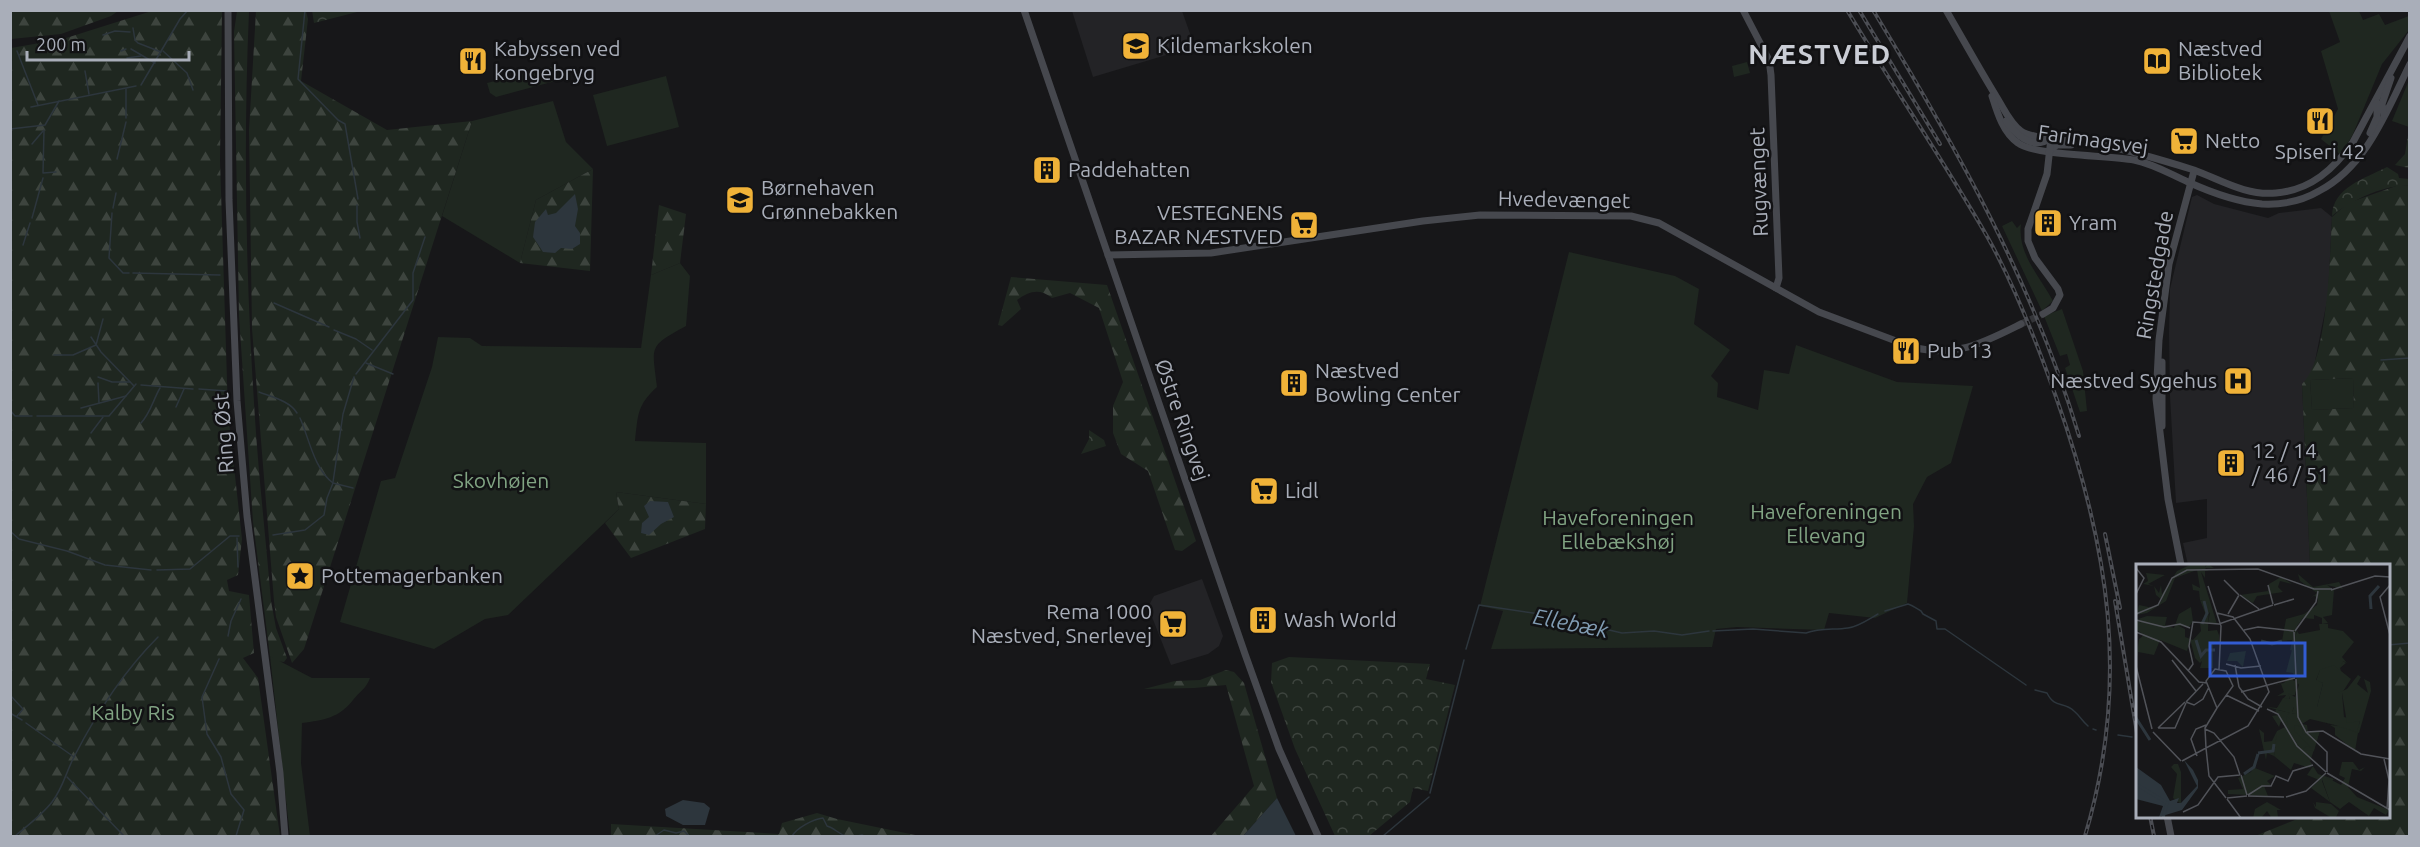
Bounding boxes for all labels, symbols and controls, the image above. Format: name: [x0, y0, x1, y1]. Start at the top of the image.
scale bar: [27, 24, 189, 62]
school or university icon: Kildemarkskolen: [1120, 30, 1152, 62]
place label: Kildemarkskolen: [1157, 33, 1313, 57]
text: 200 m: [36, 34, 86, 54]
place label: Kabyssen ved kongebryg: [494, 36, 621, 84]
place label: Næstved Bibliotek: [2178, 36, 2262, 84]
district label: NÆSTVED: [1748, 39, 1892, 69]
restaurant icon: Kabyssen ved kongebryg: [457, 45, 489, 77]
library icon: Næstved Bibliotek: [2141, 45, 2173, 77]
restaurant icon: Spiseri 42: [2304, 105, 2336, 137]
street label: Farimagsvej: [2036, 119, 2150, 159]
supermarket icon: Netto: [2168, 125, 2200, 157]
street label: Rugvænget: [1744, 127, 1772, 237]
place label: Netto: [2205, 128, 2260, 152]
place label: Spiseri 42: [2275, 139, 2365, 163]
building icon: Paddehatten: [1031, 154, 1063, 186]
place label: Paddehatten: [1068, 157, 1190, 181]
place label: Børnehaven Grønnebakken: [761, 175, 898, 223]
school or university icon: Børnehaven Grønnebakken: [724, 184, 756, 216]
street label: Hvedevænget: [1498, 186, 1630, 212]
place label: VESTEGNENS BAZAR NÆSTVED: [1114, 200, 1283, 248]
building icon: Yram: [2032, 207, 2064, 239]
supermarket icon: VESTEGNENS BAZAR NÆSTVED: [1288, 209, 1320, 241]
street label: Ringstedgade: [2131, 209, 2177, 341]
place label: Yram: [2069, 210, 2117, 234]
restaurant icon: Pub 13: [1890, 335, 1922, 367]
place label: Pub 13: [1927, 338, 1992, 362]
street label: Østre Ringvej: [1151, 356, 1215, 484]
place label: Næstved Bowling Center: [1315, 358, 1461, 406]
hospital icon: Næstved Sygehus: [2222, 365, 2254, 397]
building icon: Næstved Bowling Center: [1278, 367, 1310, 399]
place label: Næstved Sygehus: [2050, 368, 2217, 392]
street label: Ring Øst: [208, 392, 238, 474]
place label: 12 / 14 / 46 / 51: [2251, 438, 2329, 486]
building icon: 12 / 14 / 46 / 51: [2215, 447, 2247, 479]
park label: Skovhøjen: [453, 468, 549, 492]
supermarket icon: Lidl: [1248, 475, 1280, 507]
place label: Lidl: [1285, 478, 1319, 502]
park label: Haveforeningen Ellevang: [1750, 499, 1902, 547]
park label: Haveforeningen Ellebækshøj: [1542, 505, 1694, 553]
place icon: Pottemagerbanken: [284, 560, 316, 592]
place label: Pottemagerbanken: [321, 563, 503, 587]
inset map: [2136, 564, 2390, 817]
place label: Rema 1000 Næstved, Snerlevej: [971, 599, 1152, 647]
water label: Ellebæk: [1531, 603, 1612, 642]
building icon: Wash World: [1247, 604, 1279, 636]
place label: Wash World: [1284, 607, 1397, 631]
supermarket icon: Rema 1000 Næstved, Snerlevej: [1157, 608, 1189, 640]
park label: Kalby Ris: [91, 700, 175, 724]

